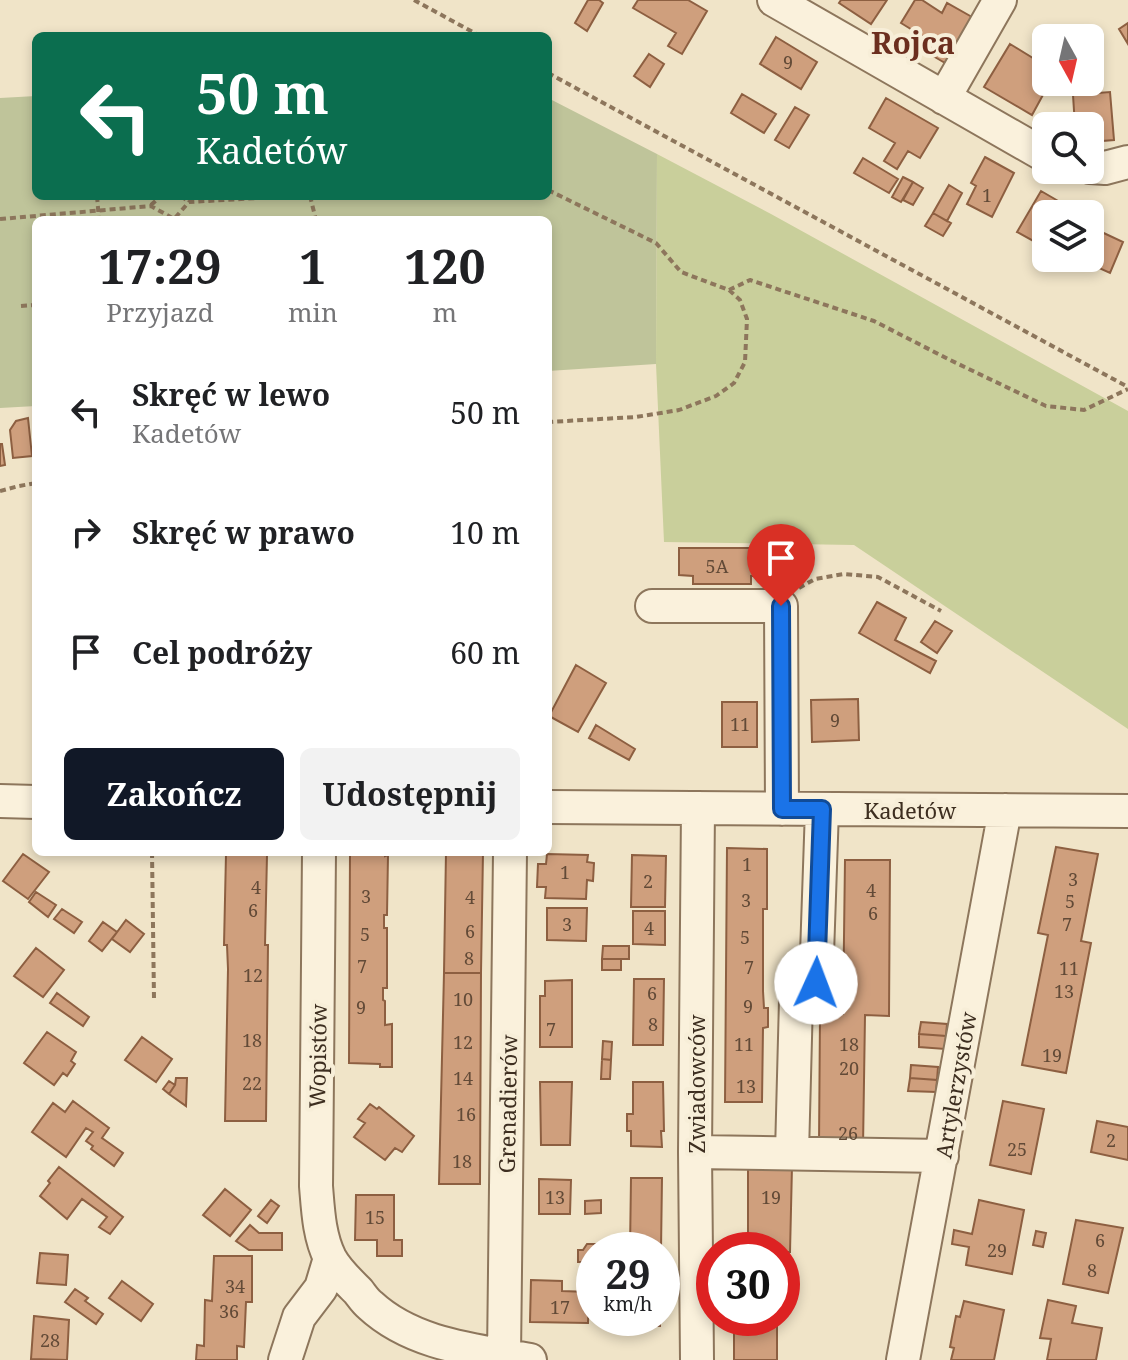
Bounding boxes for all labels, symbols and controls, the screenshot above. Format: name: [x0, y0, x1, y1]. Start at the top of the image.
district label: Rojca: [871, 22, 955, 63]
north arrow: [1032, 24, 1104, 96]
map controls: [1032, 24, 1104, 272]
house number: 9: [783, 50, 793, 74]
text: 50 m: [196, 54, 329, 130]
icon: left: [64, 64, 168, 168]
button: search: [1032, 112, 1104, 184]
text: Kadetów: [196, 126, 347, 175]
house number: 1: [982, 183, 992, 207]
button: layers: [1032, 200, 1104, 272]
text: 17:29: [98, 233, 222, 298]
text: 1: [299, 233, 326, 298]
text: 120: [404, 233, 486, 298]
text: Przyjazd: [106, 294, 214, 330]
text: min: [288, 294, 338, 330]
text: m: [433, 294, 457, 330]
text: Skręć w lewo: [132, 374, 330, 415]
icon: left: [64, 390, 108, 434]
text: 50 m: [450, 392, 520, 433]
text: Kadetów: [132, 415, 241, 451]
icon: right: [64, 510, 108, 554]
text: Skręć w prawo: [132, 512, 355, 553]
text: 10 m: [450, 512, 520, 553]
pin: [747, 524, 815, 606]
icon: arrive: [759, 536, 803, 580]
house number: 5A: [706, 554, 729, 578]
icon: arrive: [64, 630, 108, 674]
text: Cel podróży: [132, 632, 312, 673]
text: 60 m: [450, 632, 520, 673]
house number: 9: [830, 708, 840, 732]
house number: 11: [730, 712, 750, 736]
button: Zakończ: [64, 748, 284, 840]
button: Udostępnij: [300, 748, 520, 840]
street label: Kadetów: [864, 795, 956, 825]
house number: 1: [742, 852, 752, 876]
house number: 1: [560, 860, 570, 884]
house number: 3: [1068, 867, 1078, 891]
house number: 2: [643, 869, 653, 893]
house number: 4: [251, 875, 261, 899]
house number: 4: [866, 878, 876, 902]
house number: 3: [361, 884, 371, 908]
house number: 4: [465, 885, 475, 909]
house number: 3: [741, 888, 751, 912]
house number: 5: [1065, 889, 1075, 913]
house number: 6: [248, 898, 258, 922]
house number: 6: [868, 901, 878, 925]
house number: 3: [562, 912, 572, 936]
house number: 7: [1062, 912, 1072, 936]
house number: 4: [644, 916, 654, 940]
house number: 6: [465, 919, 475, 943]
house number: 5: [360, 922, 370, 946]
house number: 5: [740, 925, 750, 949]
position arrow: [774, 941, 858, 1025]
house number: 8: [464, 946, 474, 970]
house number: 7: [357, 954, 367, 978]
house number: 7: [744, 955, 754, 979]
house number: 11: [1059, 956, 1079, 980]
house number: 12: [243, 963, 263, 987]
house number: 13: [1054, 979, 1074, 1003]
house number: 6: [647, 981, 657, 1005]
house number: 10: [453, 987, 473, 1011]
house number: 9: [743, 994, 753, 1018]
house number: 9: [356, 995, 366, 1019]
street label: Wopistów: [301, 1004, 333, 1108]
street label: Artylerzystów: [927, 1009, 983, 1160]
house number: 8: [648, 1012, 658, 1036]
street label: Zwiadowców: [681, 1014, 711, 1154]
house number: 7: [546, 1017, 556, 1041]
house number: 18: [242, 1028, 262, 1052]
house number: 12: [453, 1030, 473, 1054]
house number: 11: [734, 1032, 754, 1056]
house number: 18: [839, 1032, 859, 1056]
street label: Grenadierów: [491, 1034, 523, 1174]
house number: 19: [1042, 1043, 1062, 1067]
house number: 20: [839, 1056, 859, 1080]
house number: 14: [453, 1066, 473, 1090]
house number: 22: [242, 1071, 262, 1095]
house number: 13: [736, 1074, 756, 1098]
house number: 16: [456, 1102, 476, 1126]
house number: 26: [838, 1121, 858, 1145]
house number: 2: [1106, 1128, 1116, 1152]
house number: 25: [1007, 1137, 1027, 1161]
house number: 18: [452, 1149, 472, 1173]
house number: 13: [545, 1185, 565, 1209]
house number: 19: [761, 1185, 781, 1209]
house number: 15: [365, 1205, 385, 1229]
house number: 6: [1095, 1228, 1105, 1252]
speed limit sign: 30: [696, 1232, 800, 1336]
house number: 29: [987, 1238, 1007, 1262]
text: 29: [605, 1246, 651, 1301]
house number: 8: [1087, 1258, 1097, 1282]
house number: 34: [225, 1274, 245, 1298]
text: km/h: [603, 1290, 653, 1317]
house number: 17: [550, 1295, 570, 1319]
house number: 36: [219, 1299, 239, 1323]
house number: 28: [40, 1328, 60, 1352]

